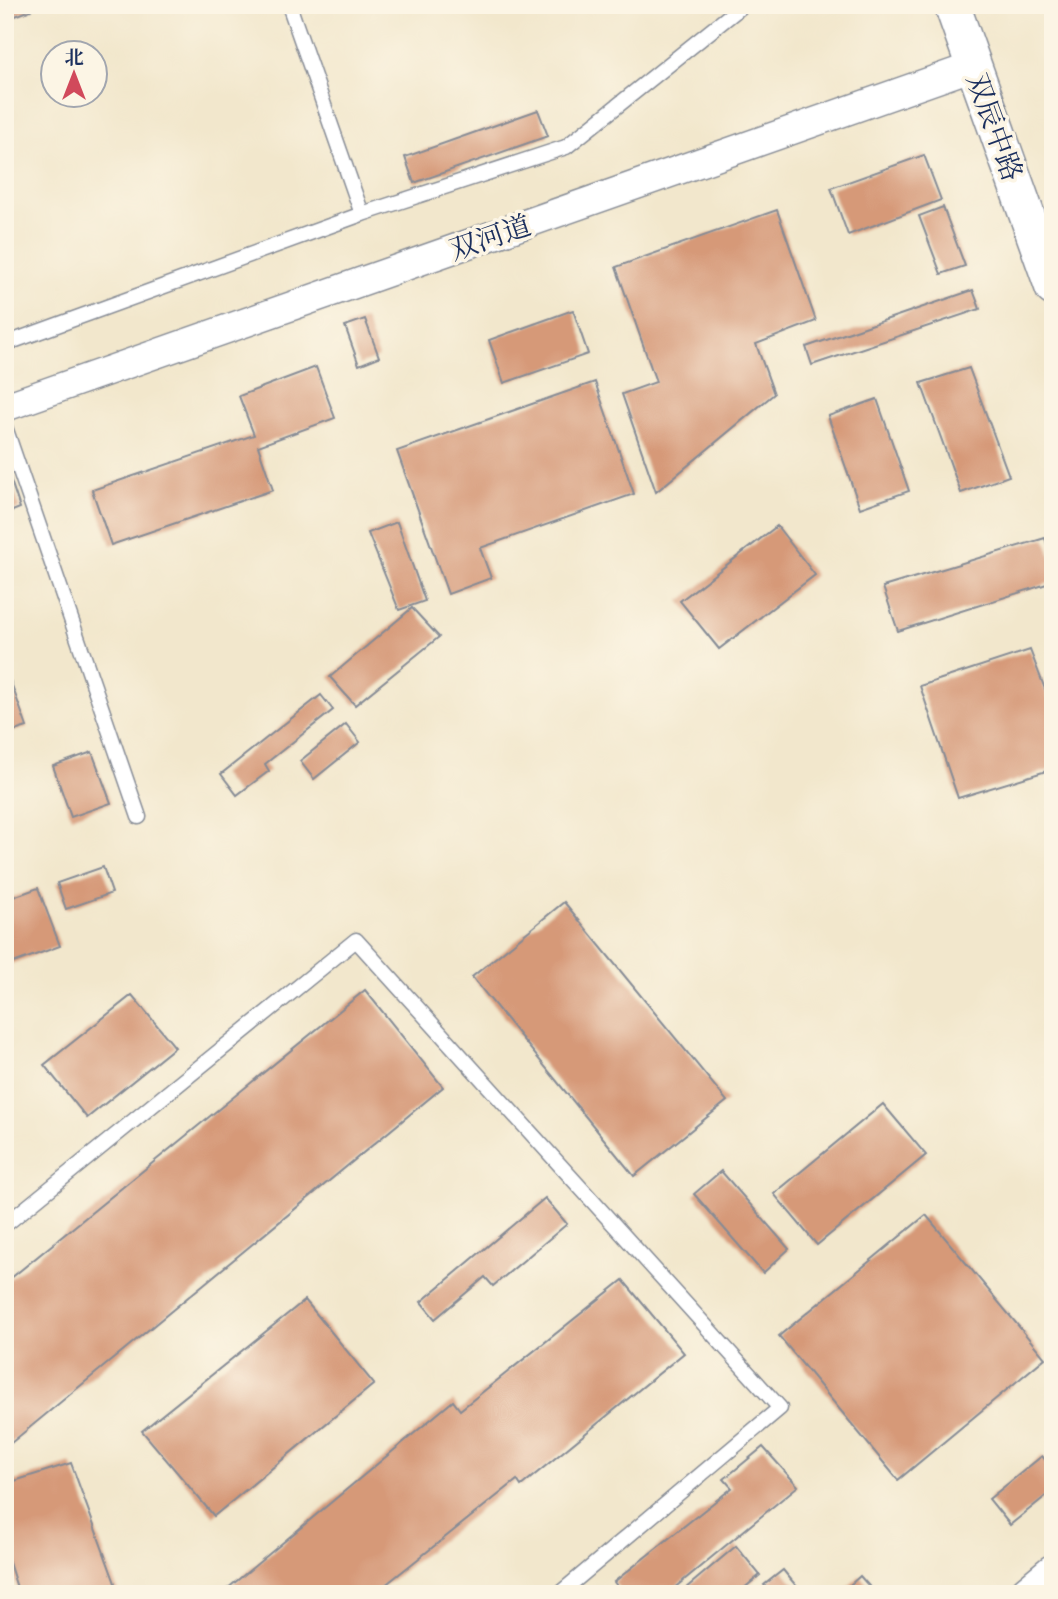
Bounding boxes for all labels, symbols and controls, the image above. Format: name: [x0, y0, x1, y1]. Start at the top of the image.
north arrow: [38, 38, 108, 108]
text: 北: [64, 46, 84, 73]
street label: 双辰中路: [954, 69, 1030, 187]
street label: 双河道: [445, 207, 537, 272]

